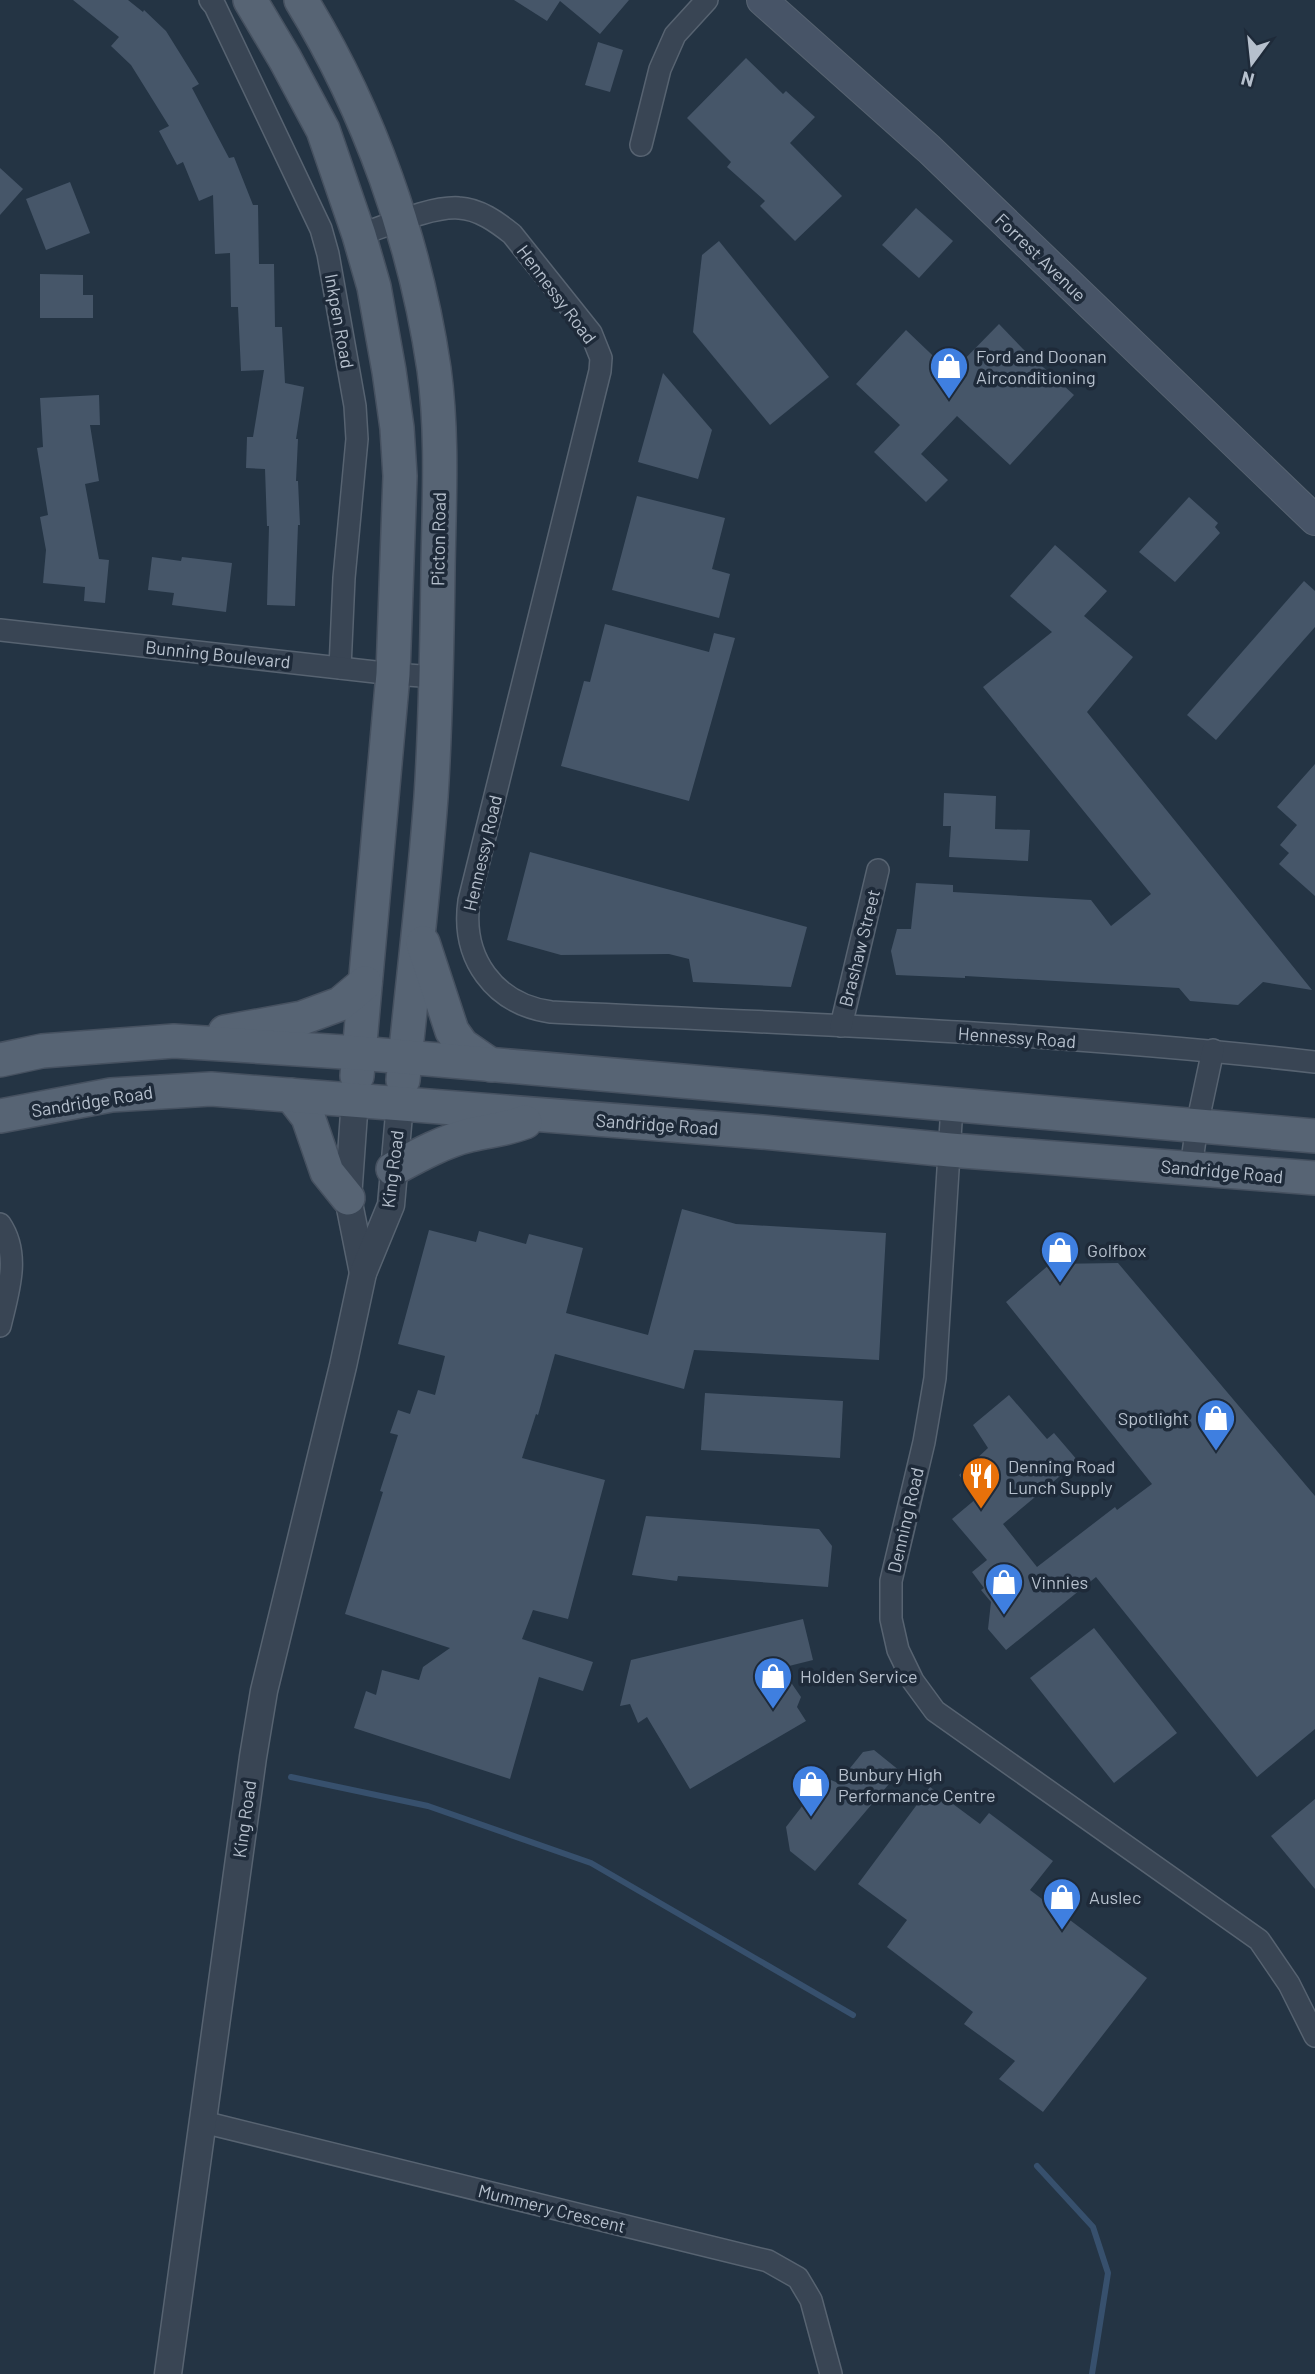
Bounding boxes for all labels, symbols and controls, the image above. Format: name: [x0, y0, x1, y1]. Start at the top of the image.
north arrow: [1217, 28, 1287, 98]
text: N: [1238, 67, 1257, 93]
street label: Forrest Avenue: [991, 208, 1091, 306]
street label: Hennessy Road: [513, 240, 601, 348]
street label: Inkpen Road: [321, 272, 359, 370]
shop icon: Ford and Doonan Airconditioning: [928, 345, 970, 400]
place label: Ford and Doonan Airconditioning: [976, 345, 1107, 388]
street label: Picton Road: [426, 492, 450, 586]
street label: Bunning Boulevard: [144, 635, 292, 673]
street label: Hennessy Road: [458, 793, 506, 913]
street label: Brashaw Street: [834, 887, 884, 1009]
street label: Hennessy Road: [957, 1022, 1077, 1052]
street label: Sandridge Road: [30, 1081, 154, 1121]
street label: Sandridge Road: [595, 1109, 719, 1139]
street label: King Road: [376, 1129, 408, 1209]
street label: Sandridge Road: [1160, 1155, 1284, 1187]
shop icon: Golfbox: [1039, 1229, 1081, 1284]
place label: Golfbox: [1087, 1239, 1147, 1261]
shop icon: Spotlight: [1195, 1397, 1237, 1452]
place label: Spotlight: [1118, 1407, 1189, 1429]
restaurant icon: Denning Road Lunch Supply: [960, 1455, 1002, 1510]
place label: Denning Road Lunch Supply: [1008, 1455, 1115, 1498]
street label: Denning Road: [882, 1465, 928, 1575]
shop icon: Vinnies: [983, 1561, 1025, 1616]
place label: Vinnies: [1031, 1571, 1088, 1593]
shop icon: Holden Service: [752, 1655, 794, 1710]
place label: Holden Service: [800, 1665, 918, 1687]
shop icon: Bunbury High Performance Centre: [790, 1763, 832, 1818]
place label: Bunbury High Performance Centre: [838, 1763, 996, 1806]
street label: King Road: [228, 1779, 260, 1859]
shop icon: Auslec: [1041, 1876, 1083, 1931]
place label: Auslec: [1089, 1886, 1141, 1908]
street label: Mummery Crescent: [476, 2179, 628, 2237]

